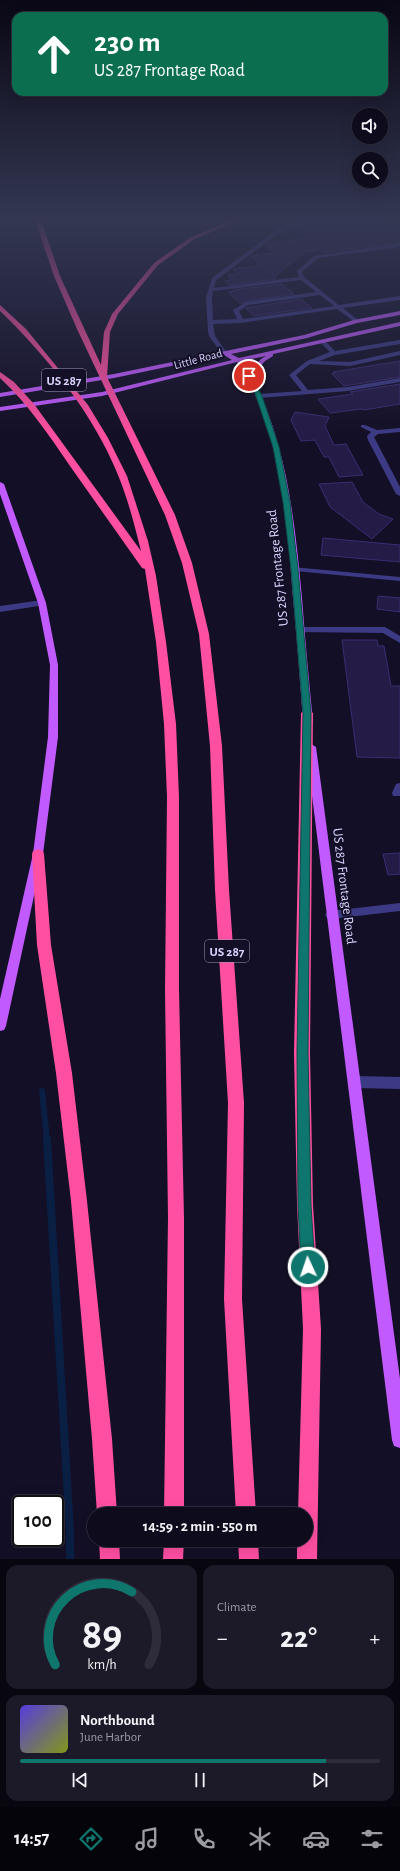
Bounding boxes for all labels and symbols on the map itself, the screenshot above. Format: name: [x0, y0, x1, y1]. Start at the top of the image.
street label: Little Road: [172, 347, 224, 371]
pin: [232, 359, 266, 393]
road number: US 287: [42, 369, 86, 391]
street label: US 287 Frontage Road: [265, 509, 291, 627]
street label: US 287 Frontage Road: [330, 827, 358, 945]
road number: US 287: [205, 940, 249, 962]
position arrow: [287, 1246, 329, 1288]
speed limit sign: 100: [12, 1495, 64, 1547]

